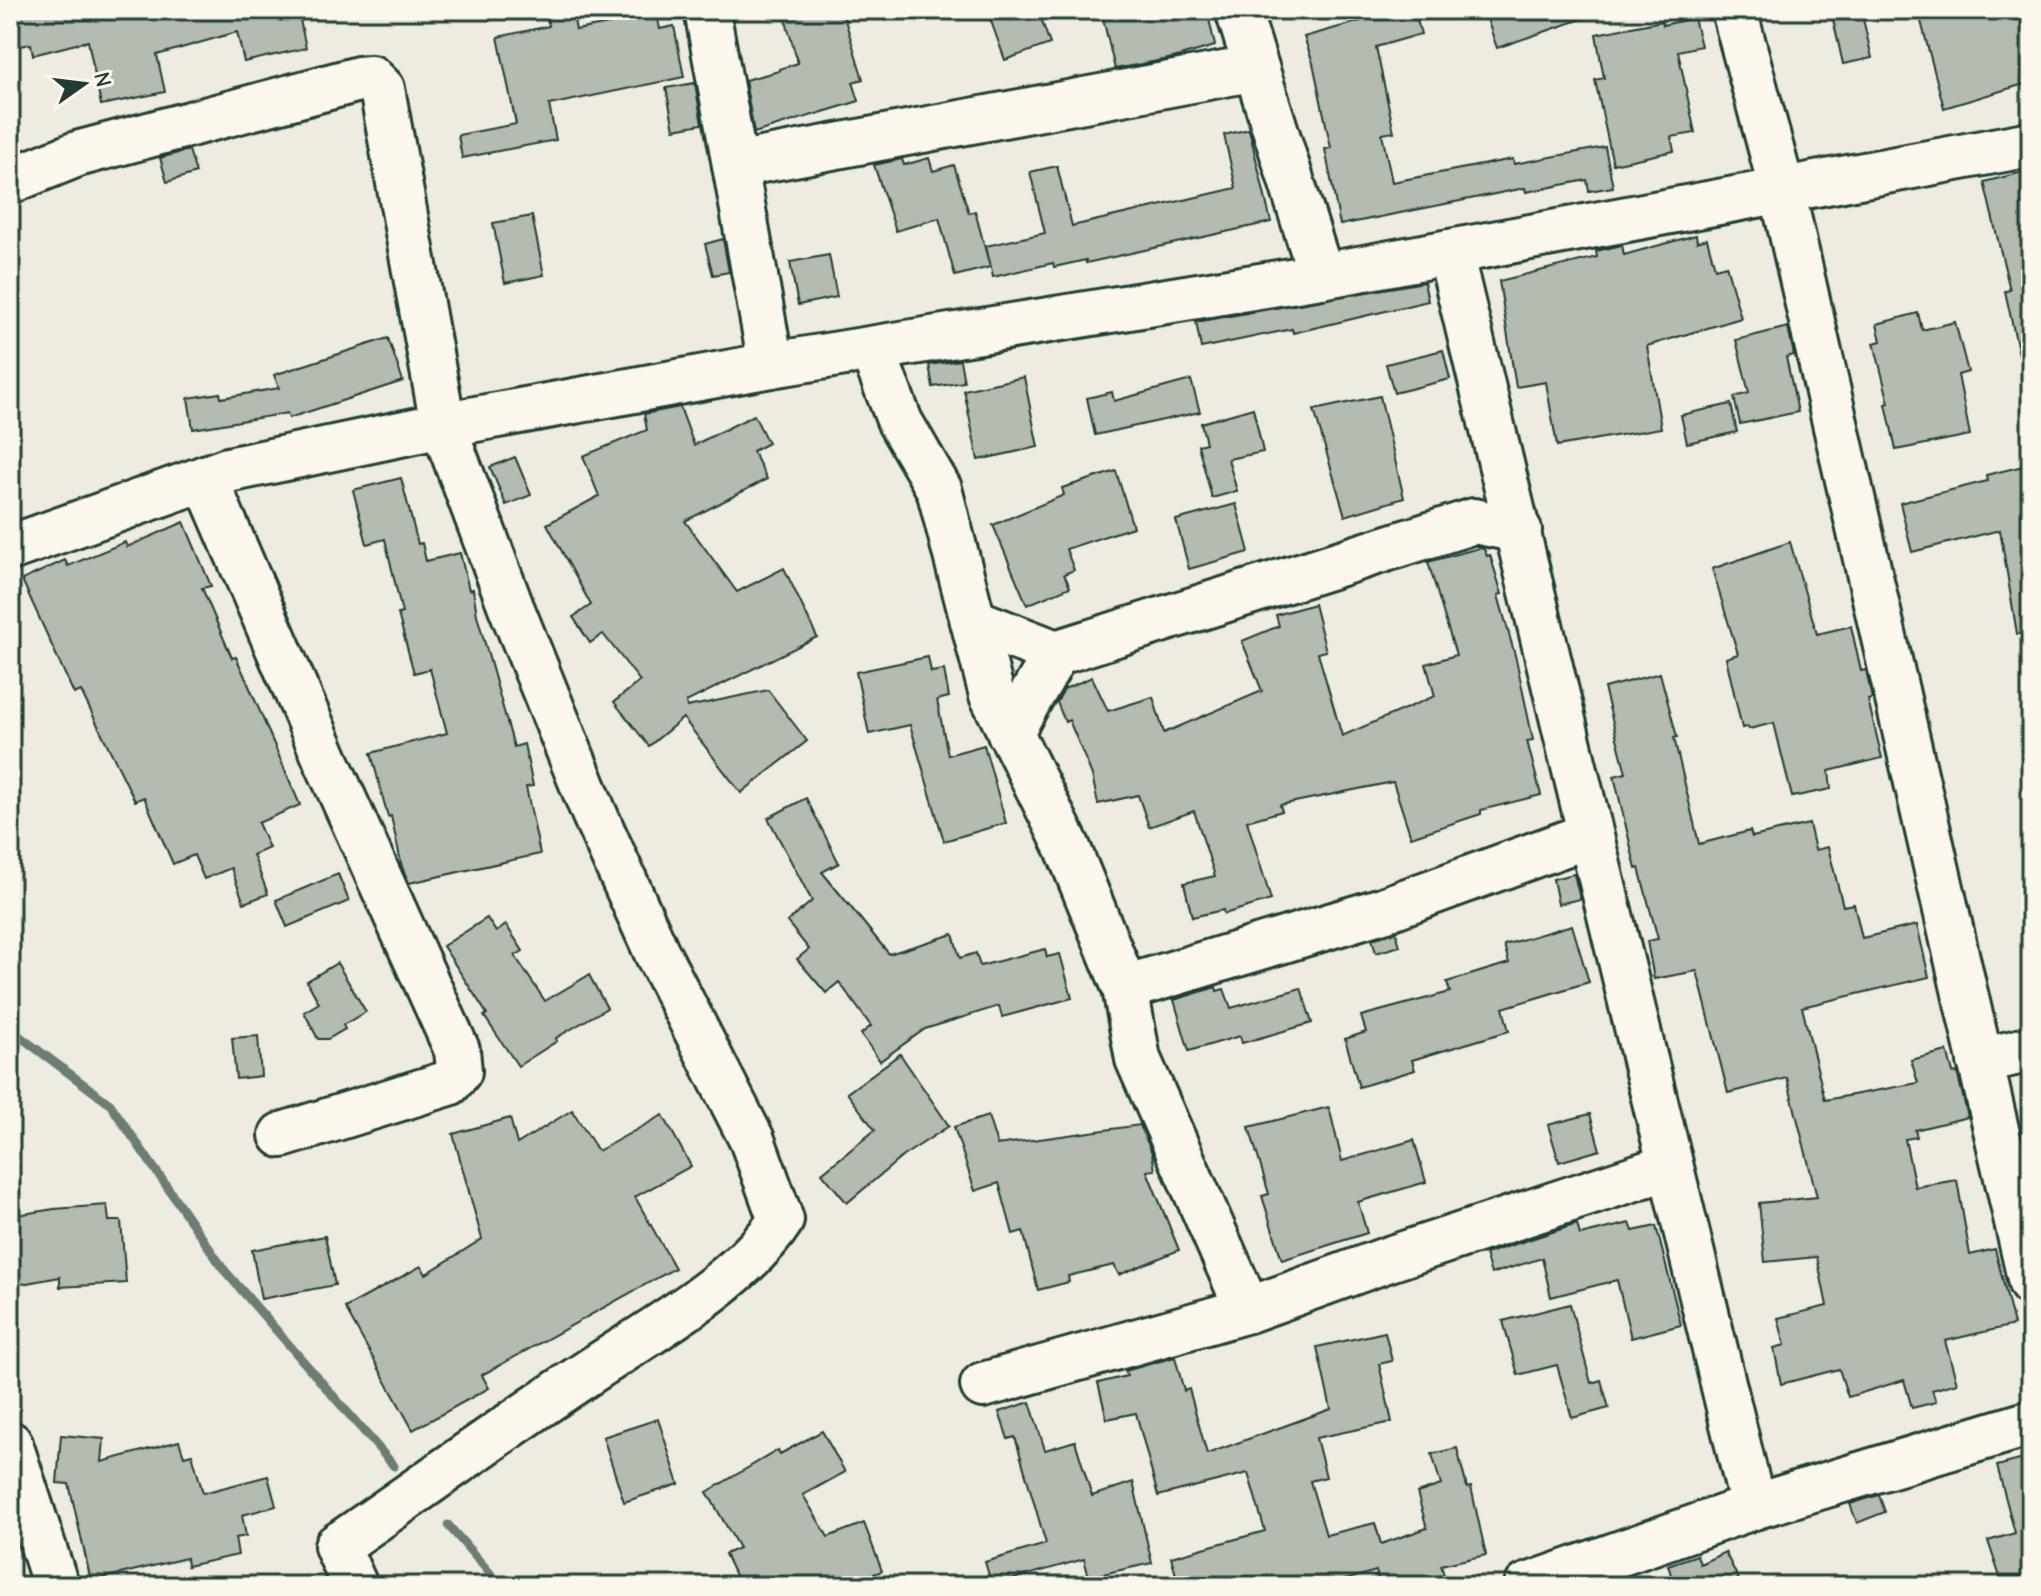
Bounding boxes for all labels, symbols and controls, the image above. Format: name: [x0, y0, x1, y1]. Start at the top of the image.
north arrow: [44, 44, 124, 124]
text: N: [88, 69, 117, 90]

